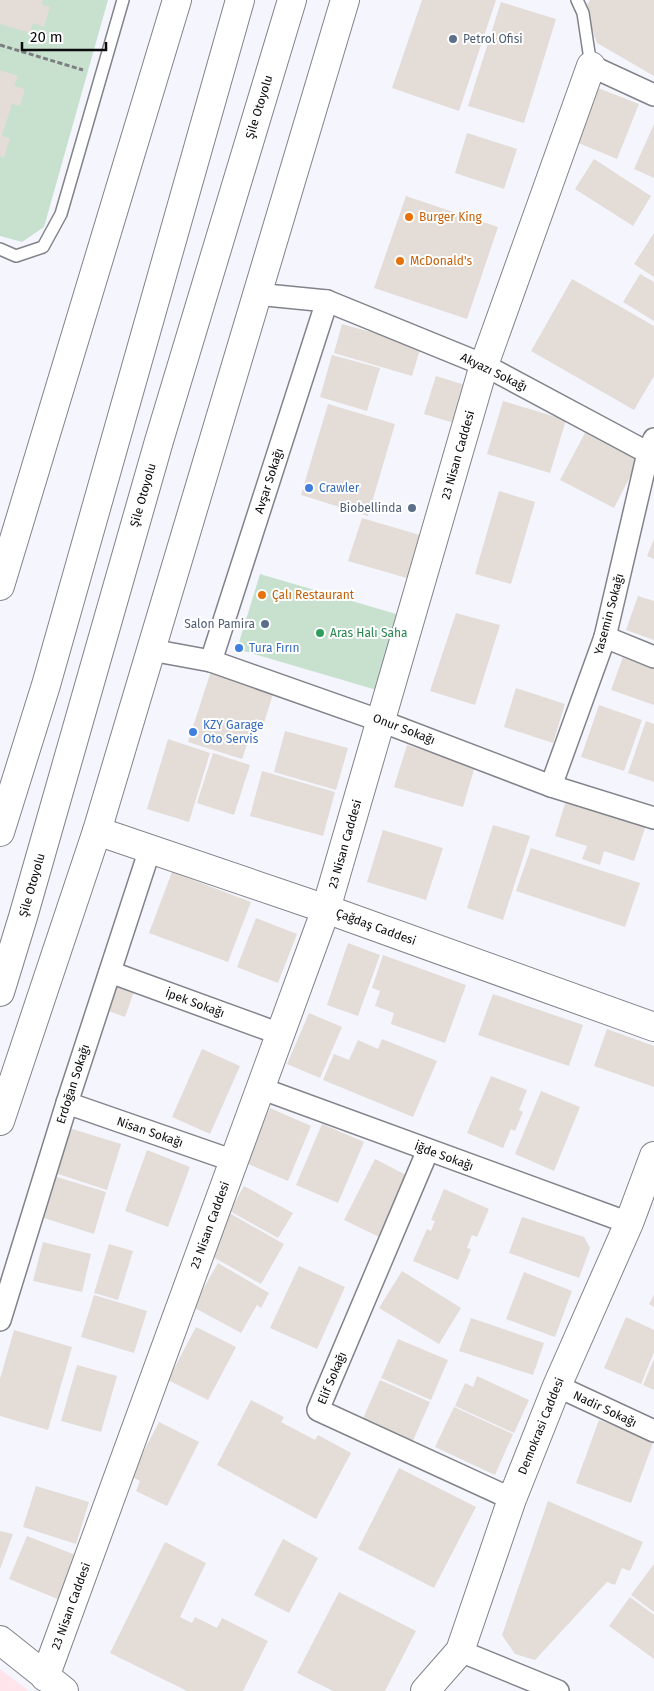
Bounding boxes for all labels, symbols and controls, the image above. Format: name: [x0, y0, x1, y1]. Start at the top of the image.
scale bar: [22, 20, 106, 52]
text: 20 m: [30, 28, 63, 46]
place label: Petrol Ofisi: [463, 32, 523, 46]
marker: Petrol Ofisi: [447, 33, 459, 45]
street label: Şile Otoyolu: [243, 73, 275, 141]
place label: Burger King: [419, 210, 483, 224]
marker: Burger King: [403, 211, 415, 223]
place label: McDonald's: [410, 254, 472, 268]
marker: McDonald's: [394, 255, 406, 267]
street label: Akyazı Sokağı: [458, 350, 530, 394]
street label: 23 Nisan Caddesi: [439, 409, 477, 501]
street label: Avşar Sokağı: [252, 446, 286, 516]
street label: Şile Otoyolu: [127, 461, 159, 529]
place label: Crawler: [319, 481, 360, 495]
marker: Crawler: [303, 482, 315, 494]
place label: Biobellinda: [339, 501, 402, 515]
marker: Biobellinda: [406, 502, 418, 514]
street label: Yasemin Sokağı: [591, 572, 627, 656]
place label: Çalı Restaurant: [272, 588, 355, 602]
marker: Çalı Restaurant: [256, 589, 268, 601]
place label: Salon Pamira: [184, 617, 255, 631]
marker: Salon Pamira: [259, 618, 271, 630]
place label: Aras Halı Saha: [330, 626, 408, 640]
marker: Aras Halı Saha: [314, 627, 326, 639]
place label: Tura Fırın: [249, 641, 300, 655]
marker: Tura Fırın: [233, 642, 245, 654]
street label: Onur Sokağı: [371, 711, 437, 747]
place label: KZY Garage Oto Servis: [203, 718, 263, 746]
marker: KZY Garage Oto Servis: [187, 726, 199, 738]
street label: 23 Nisan Caddesi: [326, 798, 364, 890]
street label: Şile Otoyolu: [16, 851, 48, 919]
street label: Çağdaş Caddesi: [334, 906, 418, 948]
street label: İpek Sokağı: [163, 985, 227, 1020]
street label: Erdoğan Sokağı: [54, 1042, 92, 1126]
street label: Nisan Sokağı: [115, 1114, 185, 1150]
street label: İğde Sokağı: [412, 1138, 476, 1173]
street label: 23 Nisan Caddesi: [188, 1179, 232, 1271]
street label: Elif Sokağı: [315, 1349, 349, 1407]
street label: Demokrasi Caddesi: [515, 1375, 567, 1477]
street label: Nadir Sokağı: [571, 1388, 639, 1430]
street label: 23 Nisan Caddesi: [49, 1560, 93, 1652]

